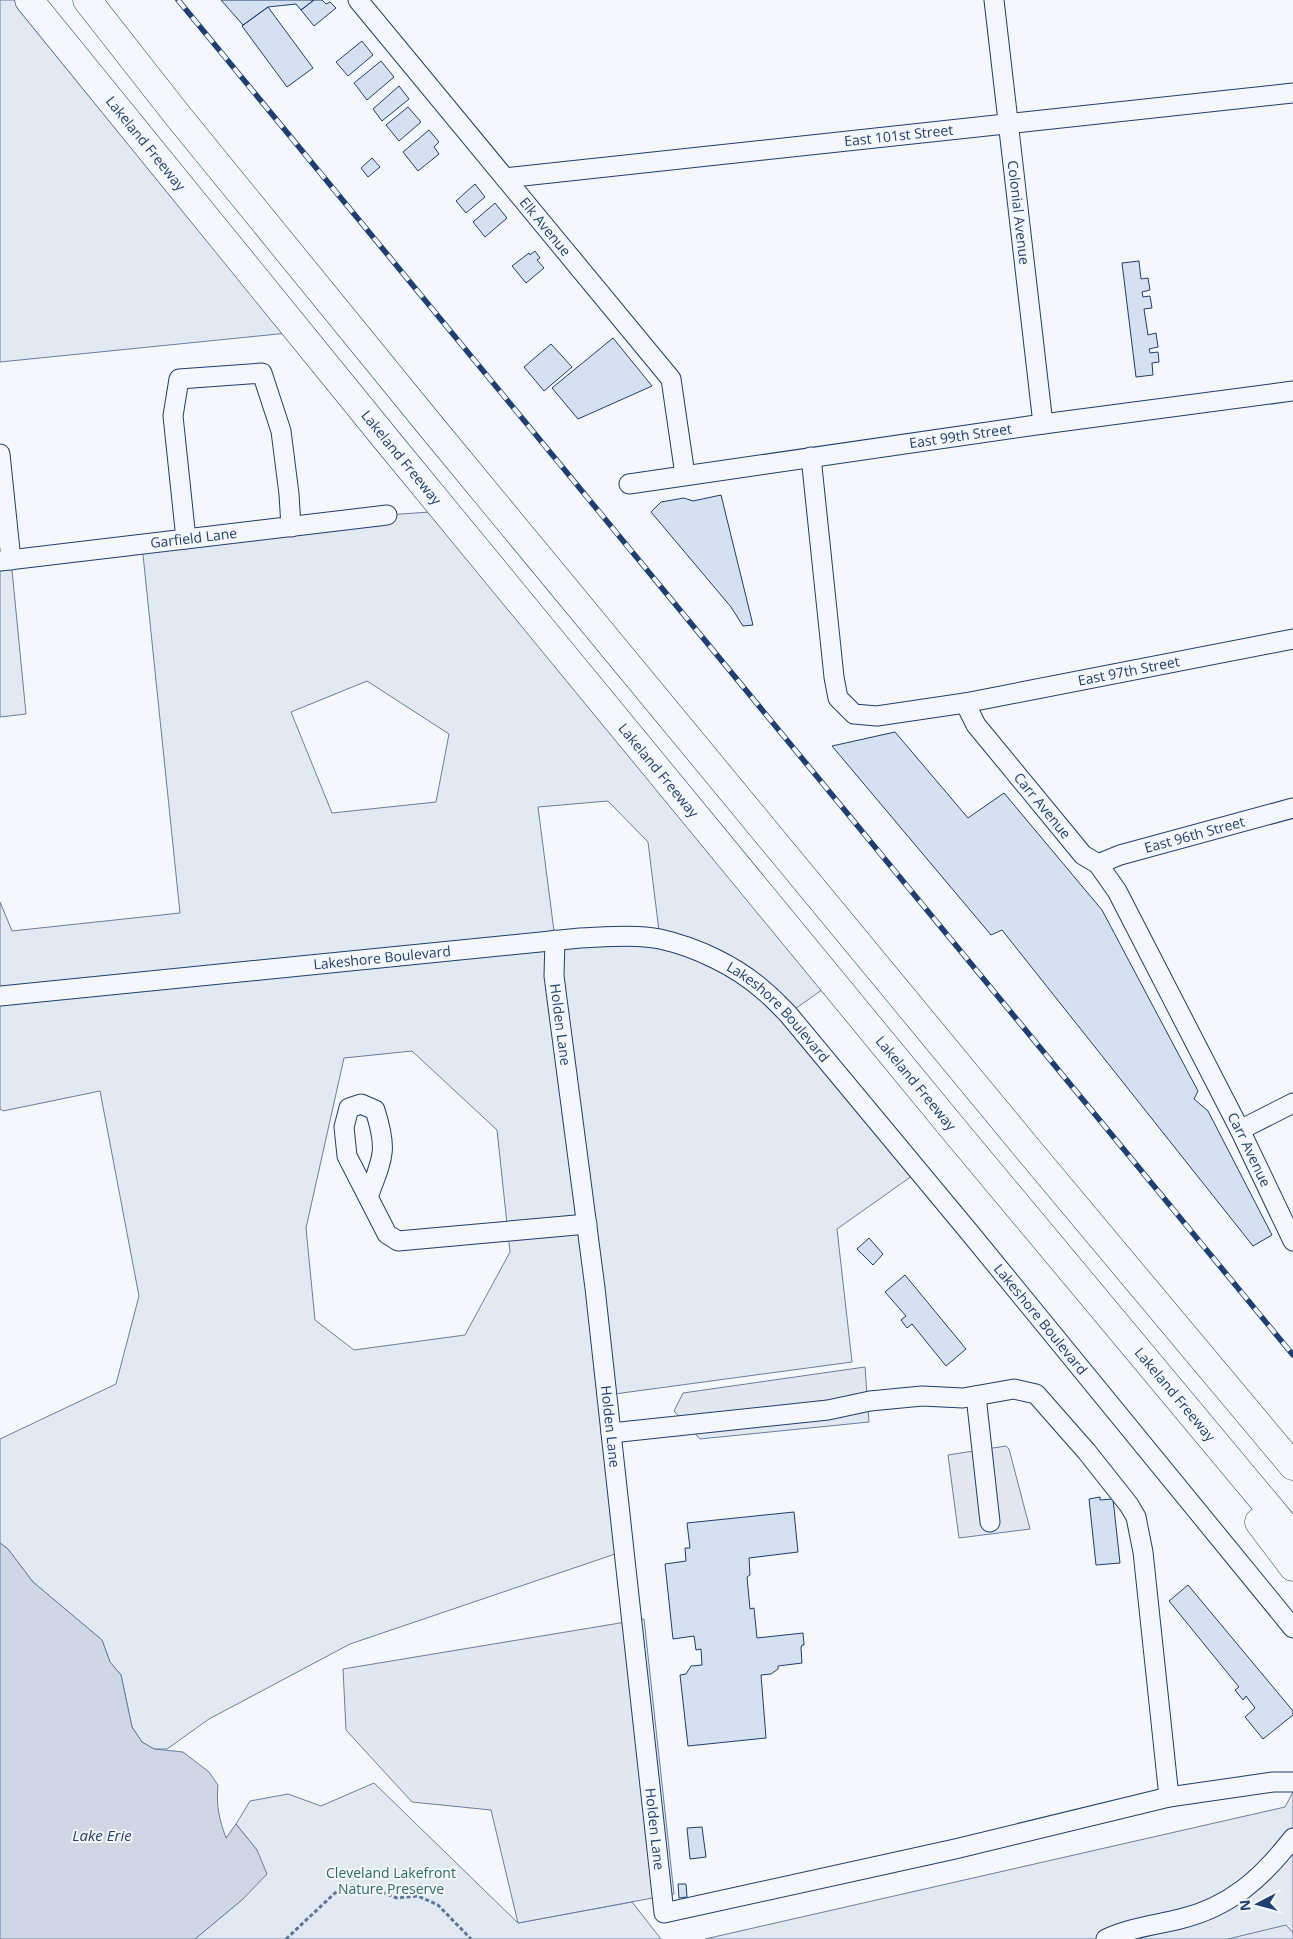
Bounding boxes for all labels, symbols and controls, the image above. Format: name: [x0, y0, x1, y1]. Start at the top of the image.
street label: Lakeland Freeway: [102, 92, 191, 195]
street label: East 101st Street: [843, 120, 954, 150]
street label: Colonial Avenue: [1004, 159, 1035, 266]
street label: Elk Avenue: [516, 193, 576, 260]
street label: Lakeland Freeway: [357, 406, 447, 509]
street label: East 99th Street: [908, 419, 1013, 452]
street label: Garfield Lane: [149, 523, 238, 552]
street label: East 97th Street: [1076, 651, 1181, 690]
street label: Lakeland Freeway: [615, 719, 704, 822]
street label: Carr Avenue: [1010, 768, 1076, 843]
street label: East 96th Street: [1142, 812, 1247, 857]
street label: Lakeshore Boulevard: [313, 941, 452, 974]
street label: Lakeshore Boulevard: [723, 957, 834, 1066]
street label: Holden Lane: [546, 982, 576, 1067]
street label: Lakeland Freeway: [872, 1032, 961, 1135]
street label: Carr Avenue: [1224, 1109, 1276, 1190]
street label: Lakeshore Boulevard: [990, 1260, 1092, 1378]
street label: Lakeland Freeway: [1131, 1343, 1221, 1446]
street label: Holden Lane: [597, 1384, 625, 1469]
street label: Holden Lane: [641, 1787, 669, 1871]
water label: Lake Erie: [72, 1825, 132, 1845]
park label: Cleveland Lakefront Nature Preserve: [326, 1863, 456, 1898]
north arrow: [1233, 1879, 1283, 1929]
text: N: [1235, 1899, 1255, 1912]

